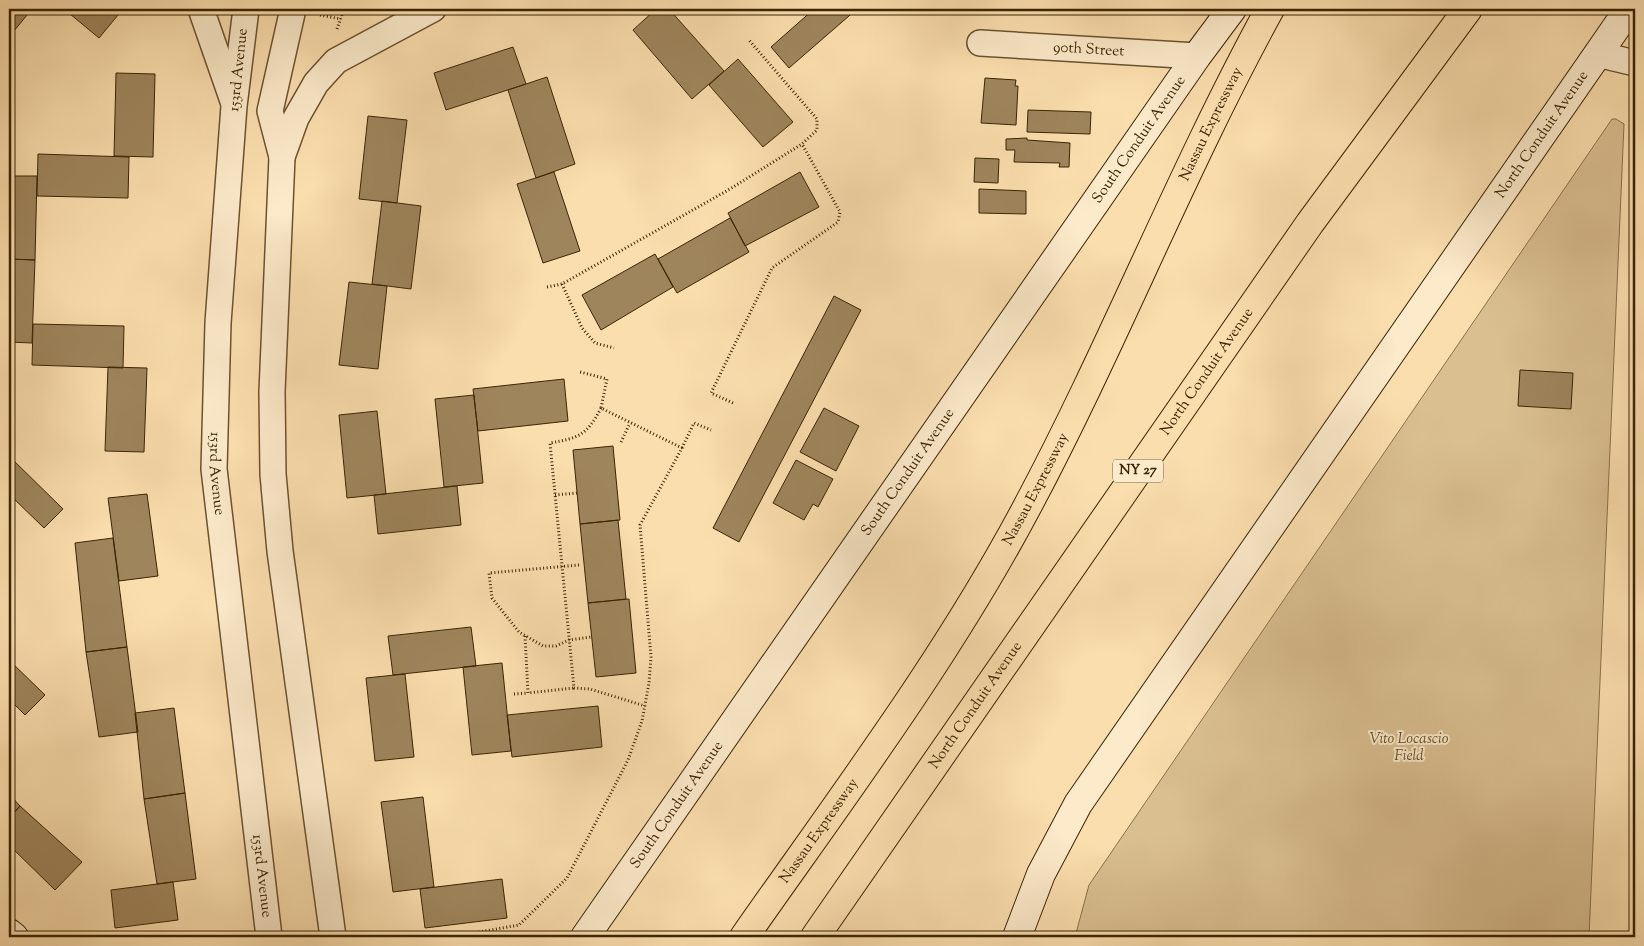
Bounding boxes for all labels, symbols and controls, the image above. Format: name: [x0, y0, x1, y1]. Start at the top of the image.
street label: 153rd Avenue: [224, 27, 254, 113]
street label: 90th Street: [1053, 37, 1125, 62]
street label: Nassau Expressway: [1174, 63, 1248, 185]
street label: North Conduit Avenue: [1490, 67, 1594, 203]
street label: South Conduit Avenue: [1087, 71, 1191, 208]
street label: North Conduit Avenue: [1155, 304, 1259, 440]
street label: South Conduit Avenue: [856, 404, 960, 540]
street label: Nassau Expressway: [998, 429, 1074, 549]
street label: 153rd Avenue: [203, 432, 230, 516]
road number: NY 27: [1113, 460, 1163, 482]
street label: North Conduit Avenue: [924, 637, 1027, 773]
park label: Vito Locascio Field: [1370, 729, 1449, 767]
street label: South Conduit Avenue: [625, 737, 729, 873]
street label: Nassau Expressway: [774, 774, 864, 888]
street label: 153rd Avenue: [246, 833, 277, 919]

